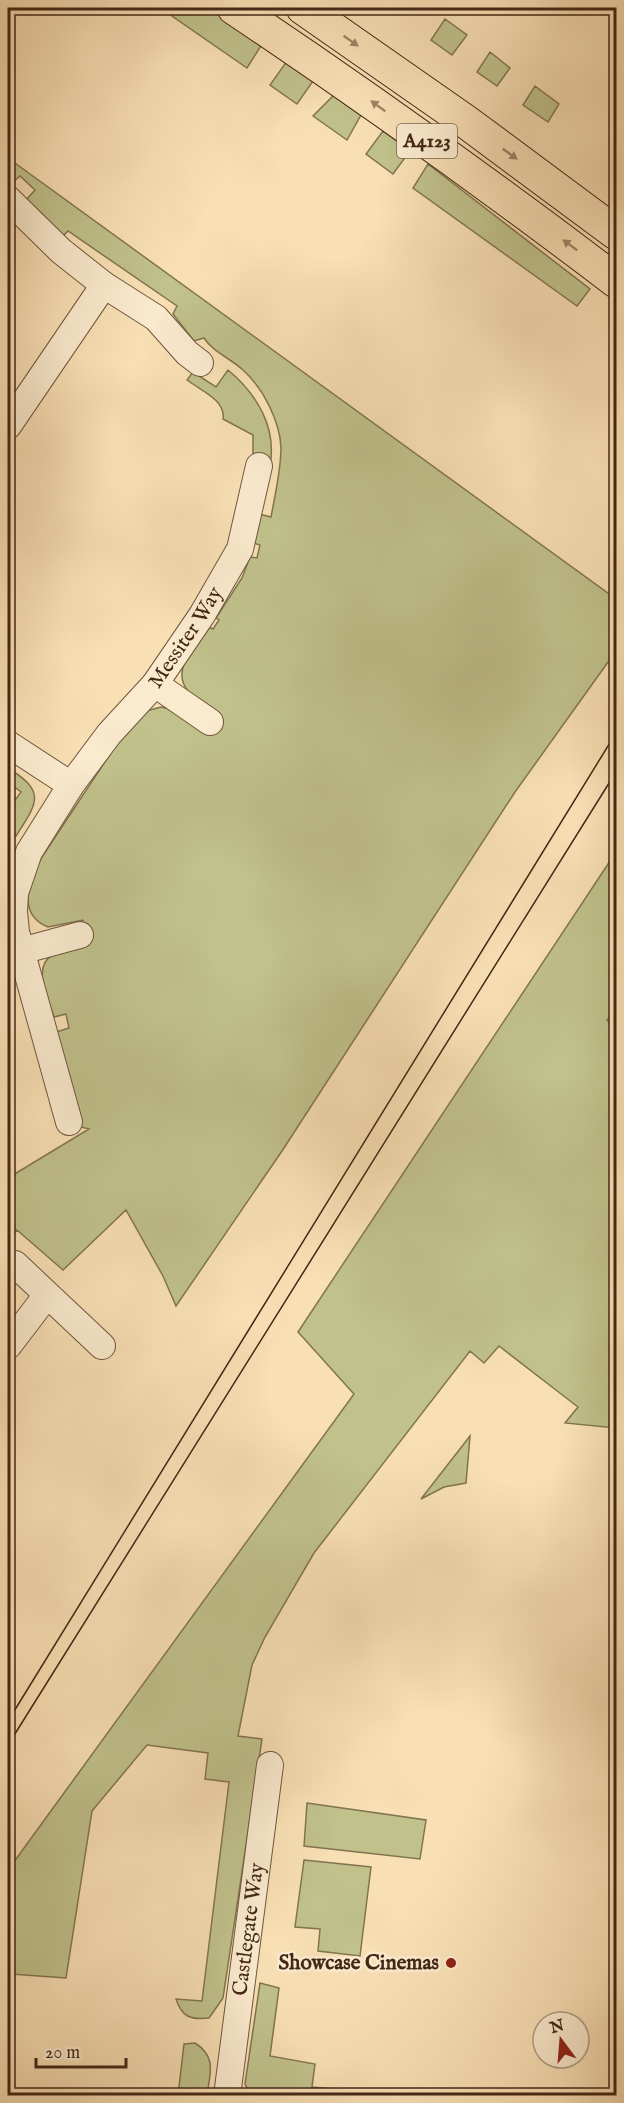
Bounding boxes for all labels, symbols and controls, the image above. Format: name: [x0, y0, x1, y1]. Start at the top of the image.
one-way arrow: [343, 35, 359, 47]
one-way arrow: [371, 100, 387, 112]
road number: A4123: [397, 124, 457, 158]
one-way arrow: [501, 148, 517, 160]
one-way arrow: [562, 240, 577, 252]
street label: Messiter Way: [142, 581, 229, 694]
street label: Castlegate Way: [227, 1861, 271, 1998]
place label: Showcase Cinemas: [279, 1950, 439, 1977]
marker: Showcase Cinemas: [444, 1956, 458, 1970]
north arrow: [531, 2010, 591, 2070]
text: N: [547, 2016, 567, 2039]
scale bar: [36, 2031, 126, 2069]
text: 20 m: [45, 2042, 80, 2065]

